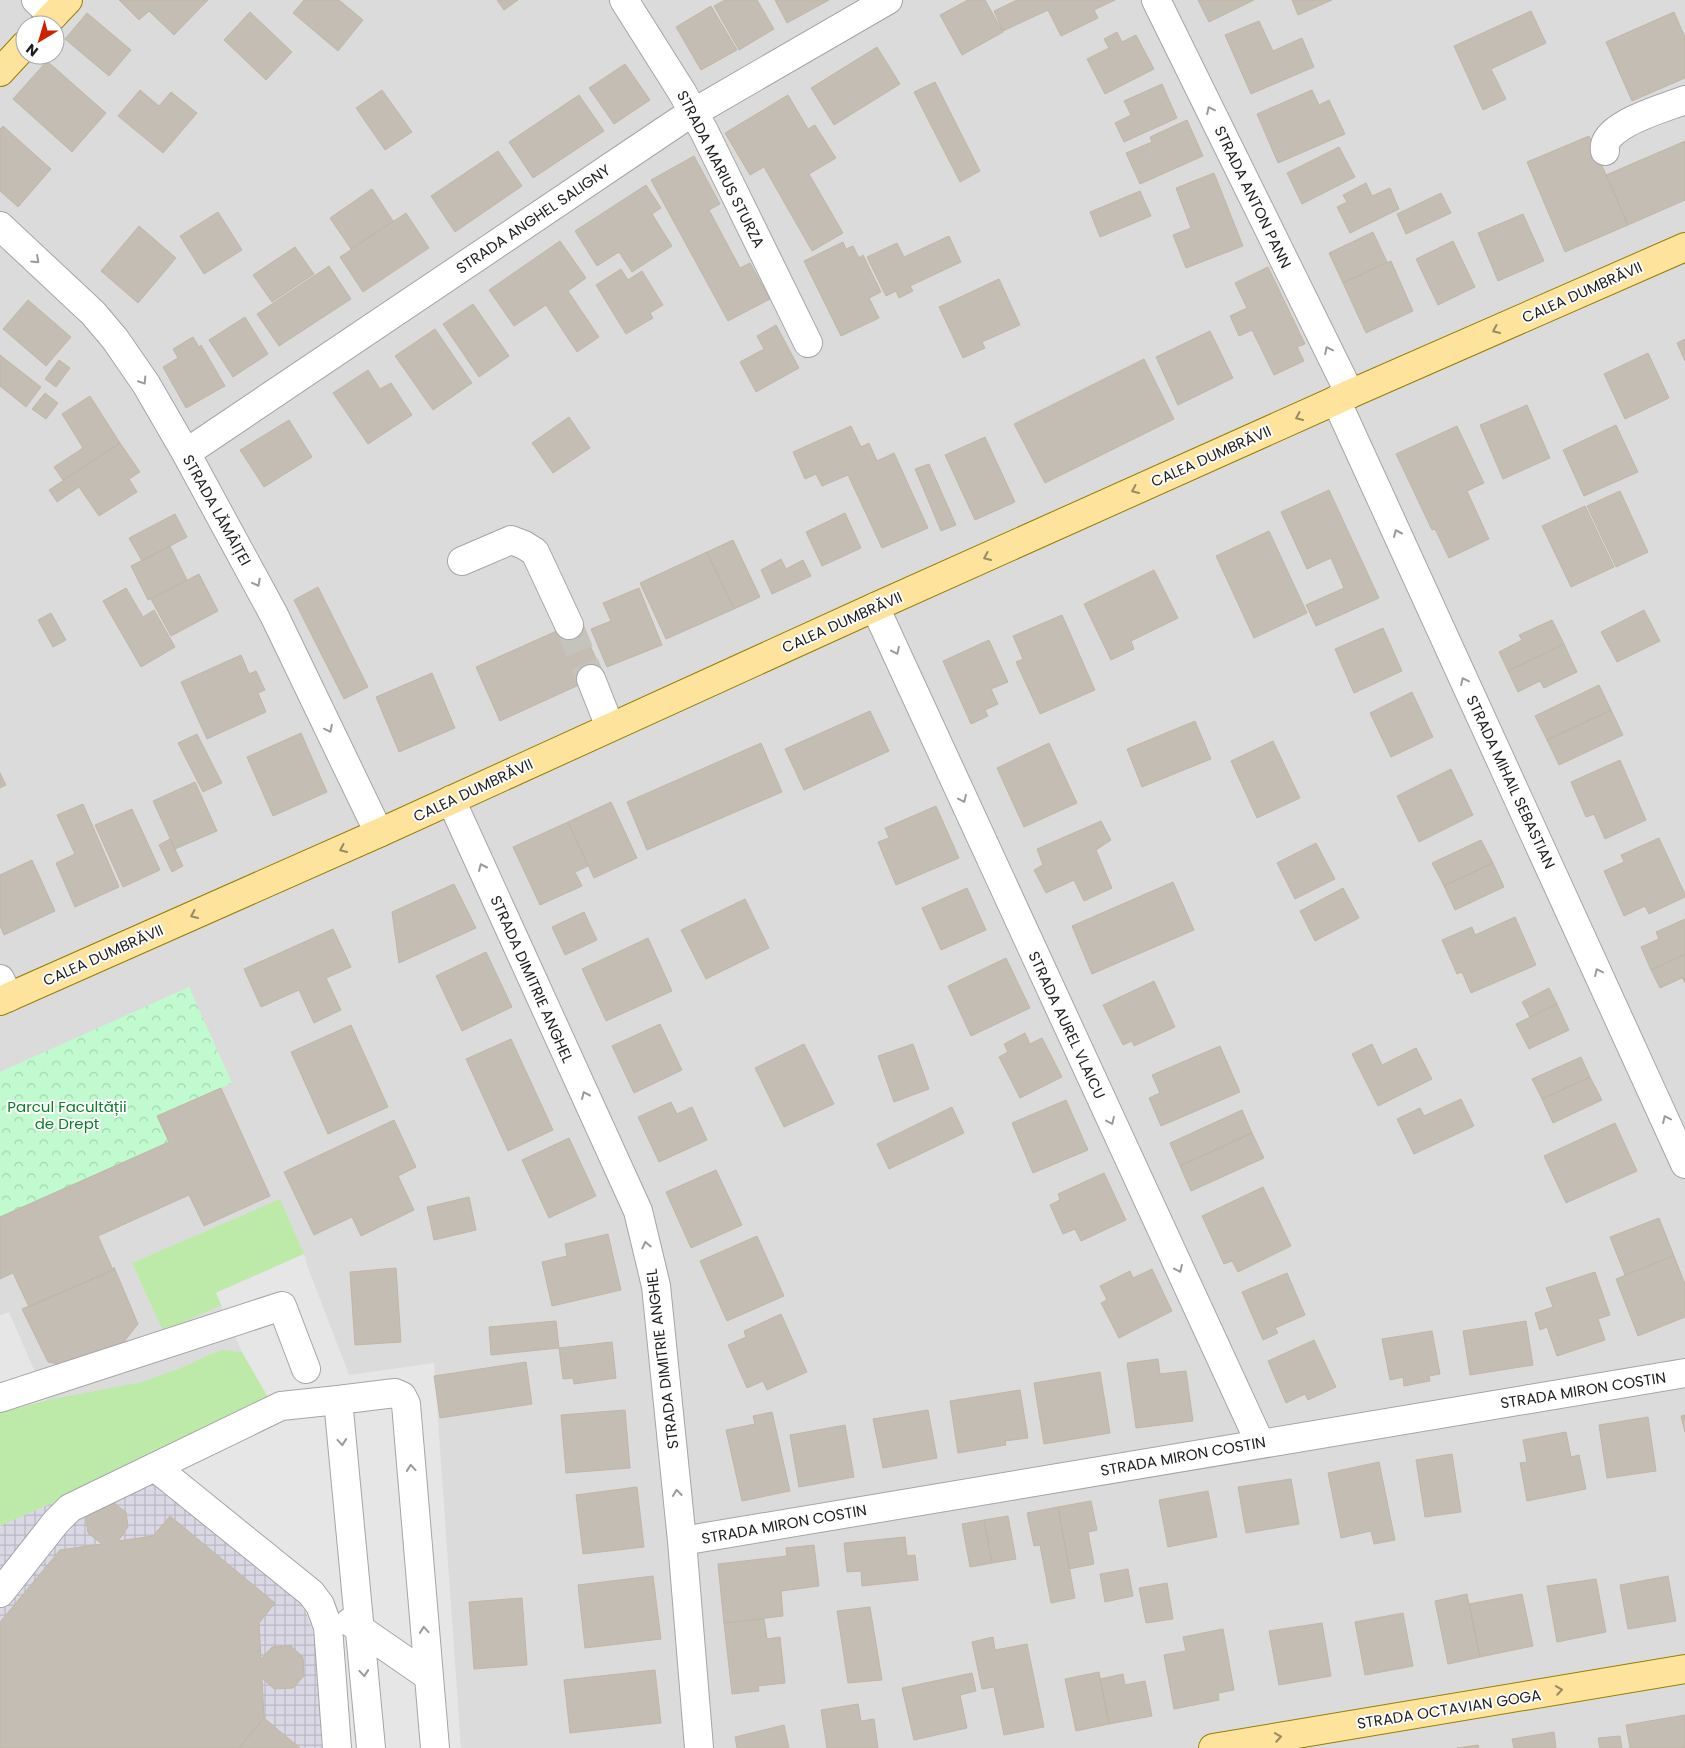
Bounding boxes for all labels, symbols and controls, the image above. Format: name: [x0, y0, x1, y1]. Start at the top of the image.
north arrow: [15, 15, 65, 65]
text: N: [22, 39, 42, 61]
street label: STRADA MARIUS STURZA: [672, 87, 770, 251]
one-way arrow: [1206, 106, 1216, 115]
street label: STRADA ANTON PANN: [1209, 122, 1297, 272]
street label: STRADA ANGHEL SALIGNY: [452, 159, 614, 279]
one-way arrow: [30, 254, 39, 263]
street label: CALEA DUMBRĂVII: [1519, 256, 1645, 328]
one-way arrow: [1492, 323, 1501, 334]
one-way arrow: [1324, 346, 1335, 355]
one-way arrow: [137, 375, 146, 384]
one-way arrow: [1295, 410, 1304, 421]
street label: CALEA DUMBRĂVII: [1148, 420, 1274, 492]
street label: STRADA LĂMÂIȚEI: [178, 451, 256, 569]
one-way arrow: [1131, 484, 1140, 495]
one-way arrow: [1392, 529, 1403, 538]
one-way arrow: [983, 550, 992, 561]
one-way arrow: [251, 578, 261, 587]
street label: CALEA DUMBRĂVII: [779, 586, 905, 658]
one-way arrow: [889, 646, 900, 655]
one-way arrow: [1460, 677, 1471, 686]
street label: STRADA MIHAIL SEBASTIAN: [1462, 692, 1560, 872]
one-way arrow: [323, 724, 333, 733]
street label: CALEA DUMBRĂVII: [410, 753, 536, 827]
one-way arrow: [957, 794, 967, 803]
one-way arrow: [339, 843, 348, 854]
one-way arrow: [477, 863, 488, 872]
street label: STRADA DIMITRIE ANGHEL: [486, 892, 579, 1067]
one-way arrow: [190, 908, 199, 919]
street label: CALEA DUMBRĂVII: [40, 919, 166, 991]
street label: STRADA AUREL VLAICU: [1024, 948, 1110, 1102]
one-way arrow: [1593, 968, 1604, 977]
one-way arrow: [581, 1091, 592, 1100]
park label: Parcul Facultății de Drept: [7, 1096, 127, 1134]
one-way arrow: [1661, 1115, 1672, 1124]
one-way arrow: [1104, 1116, 1114, 1125]
one-way arrow: [641, 1241, 652, 1250]
one-way arrow: [1173, 1264, 1183, 1273]
street label: STRADA DIMITRIE ANGHEL: [640, 1267, 683, 1450]
street label: STRADA MIRON COSTIN: [1499, 1367, 1667, 1413]
street label: STRADA MIRON COSTIN: [1099, 1431, 1267, 1481]
one-way arrow: [336, 1438, 347, 1446]
one-way arrow: [406, 1464, 417, 1472]
one-way arrow: [672, 1489, 683, 1497]
street label: STRADA MIRON COSTIN: [700, 1499, 868, 1549]
one-way arrow: [419, 1625, 430, 1633]
one-way arrow: [358, 1669, 369, 1677]
street label: STRADA OCTAVIAN GOGA: [1355, 1684, 1543, 1734]
one-way arrow: [1555, 1686, 1564, 1696]
one-way arrow: [1274, 1733, 1283, 1743]

